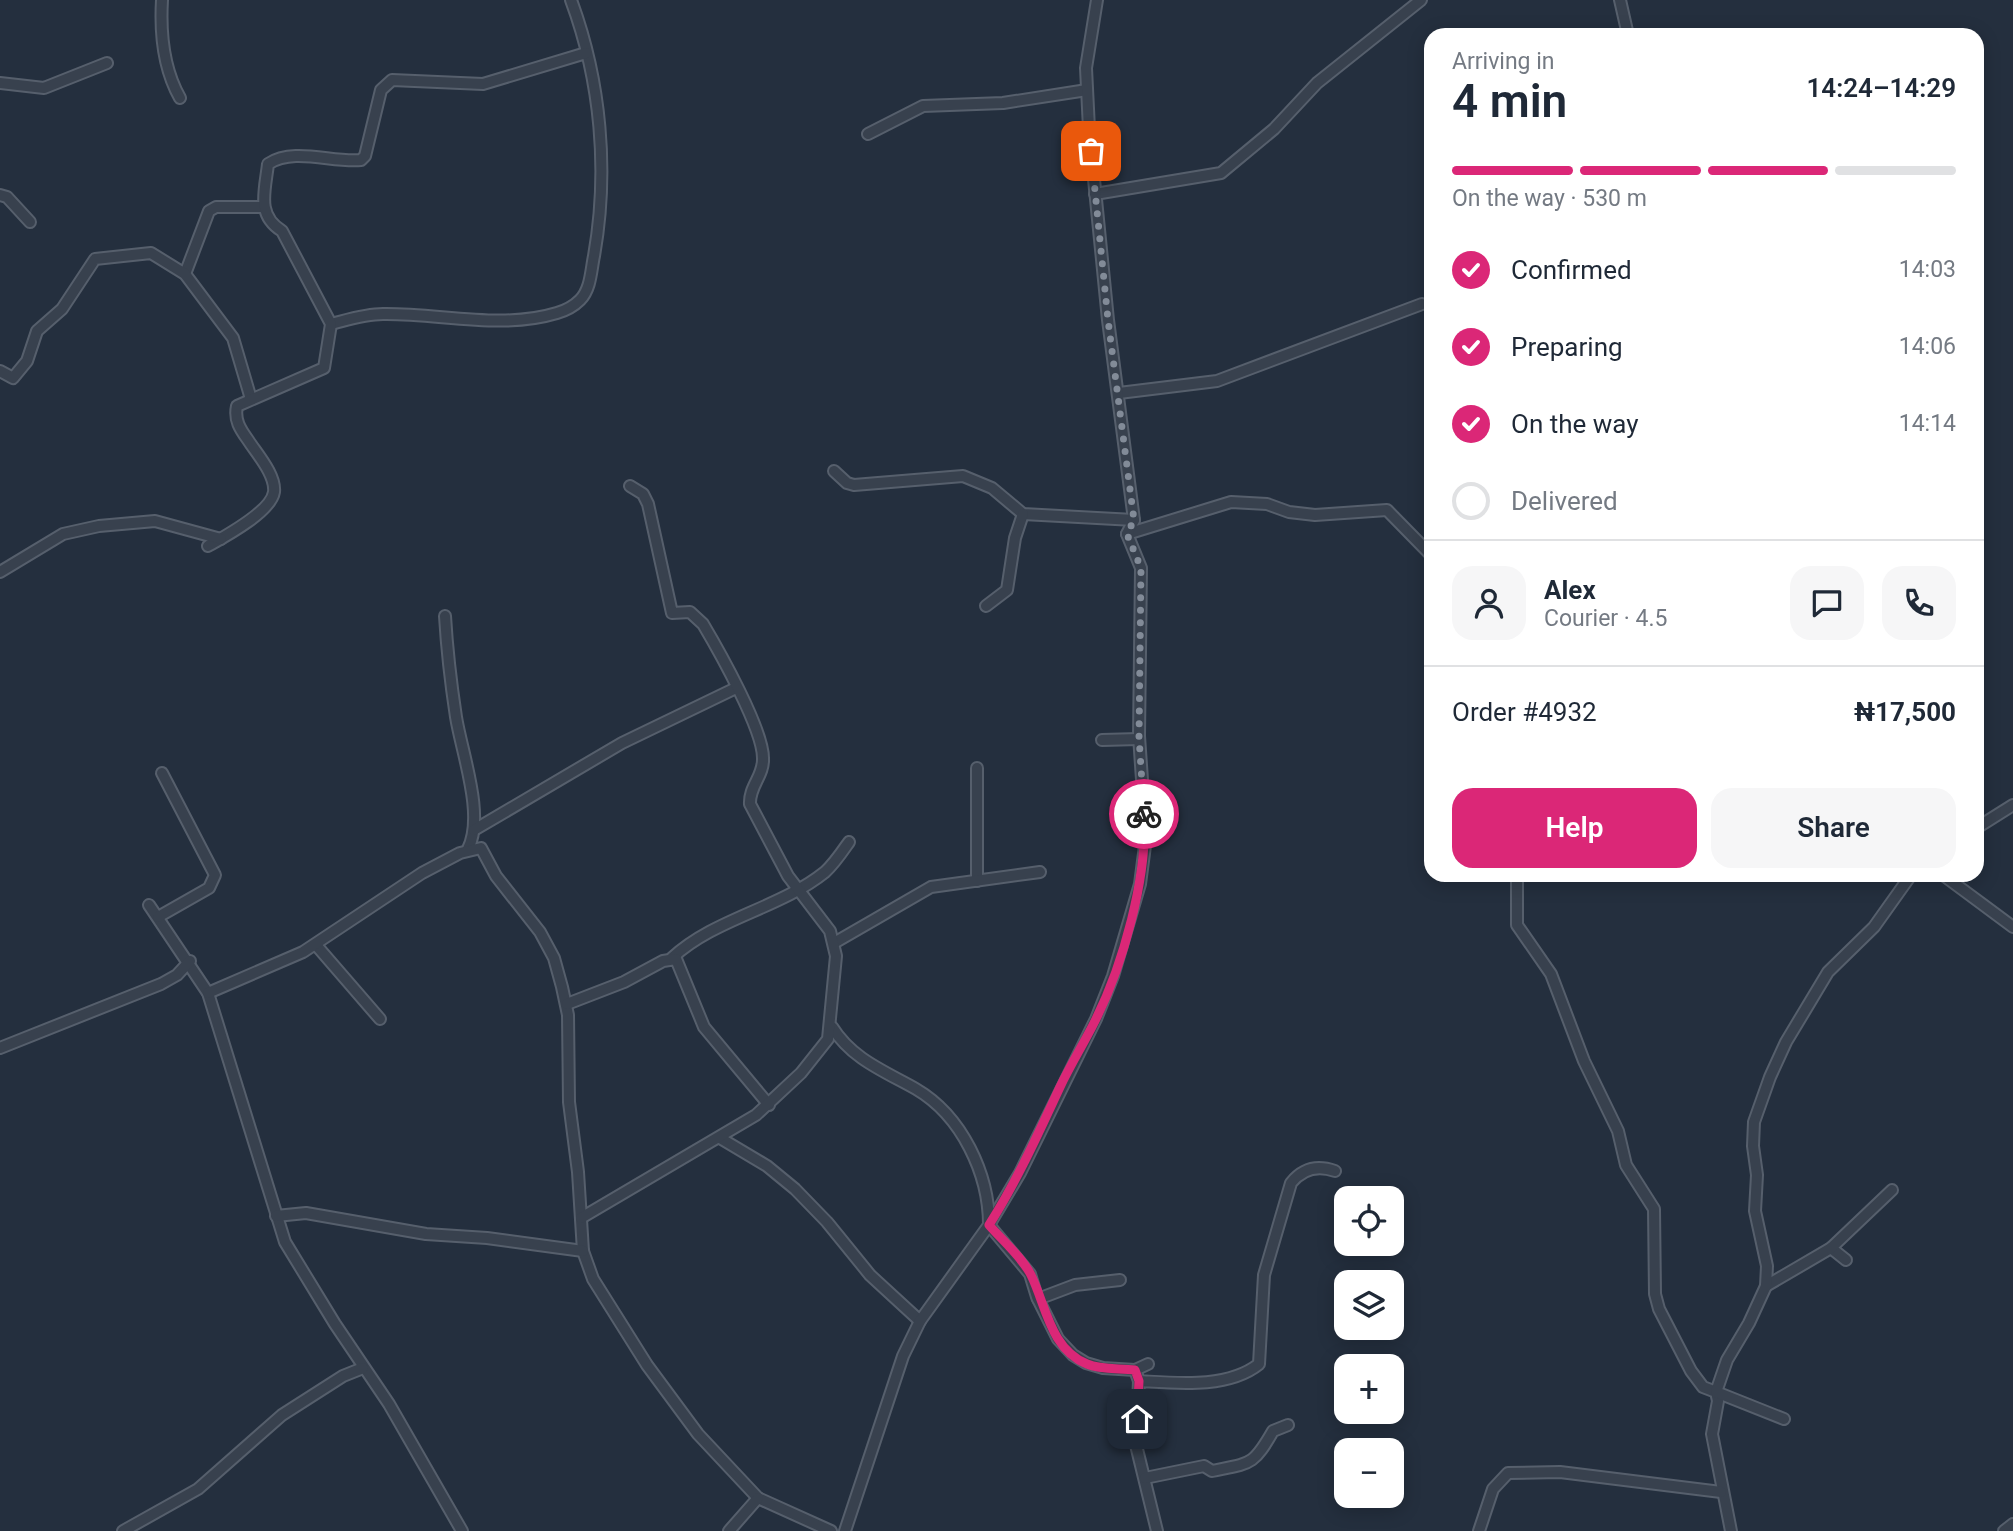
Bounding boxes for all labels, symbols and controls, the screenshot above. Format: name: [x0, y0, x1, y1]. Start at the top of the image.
text: Arriving in: [1452, 48, 1555, 75]
text: 14:24–14:29: [1806, 73, 1956, 103]
text: 4 min: [1452, 74, 1567, 128]
pin: [1061, 121, 1121, 181]
icon: bag: [1072, 132, 1110, 170]
text: On the way · 530 m: [1452, 185, 1647, 212]
icon: check: [1452, 251, 1490, 289]
text: Confirmed: [1511, 255, 1632, 285]
text: 14:03: [1899, 256, 1956, 283]
icon: check: [1452, 328, 1490, 366]
text: Preparing: [1511, 332, 1623, 362]
text: 14:06: [1899, 333, 1956, 360]
icon: check: [1452, 405, 1490, 443]
text: On the way: [1511, 409, 1639, 439]
text: 14:14: [1899, 410, 1956, 437]
text: Delivered: [1511, 486, 1618, 516]
button: person: [1452, 566, 1526, 640]
button: chat: [1790, 566, 1864, 640]
button: phone: [1882, 566, 1956, 640]
text: Alex: [1544, 575, 1596, 605]
text: Courier · 4.5: [1544, 605, 1667, 632]
text: Order #4932: [1452, 697, 1597, 727]
text: ₦17,500: [1854, 697, 1956, 727]
courier: [1109, 779, 1179, 849]
button: Help: [1452, 788, 1697, 868]
button: Share: [1711, 788, 1956, 868]
icon: bike: [1125, 795, 1163, 833]
map controls: [1334, 1186, 1404, 1508]
button: locate: [1334, 1186, 1404, 1256]
button: layers: [1334, 1270, 1404, 1340]
button: +: [1334, 1354, 1404, 1424]
pin: [1107, 1389, 1167, 1449]
icon: home: [1118, 1400, 1156, 1438]
button: −: [1334, 1438, 1404, 1508]

